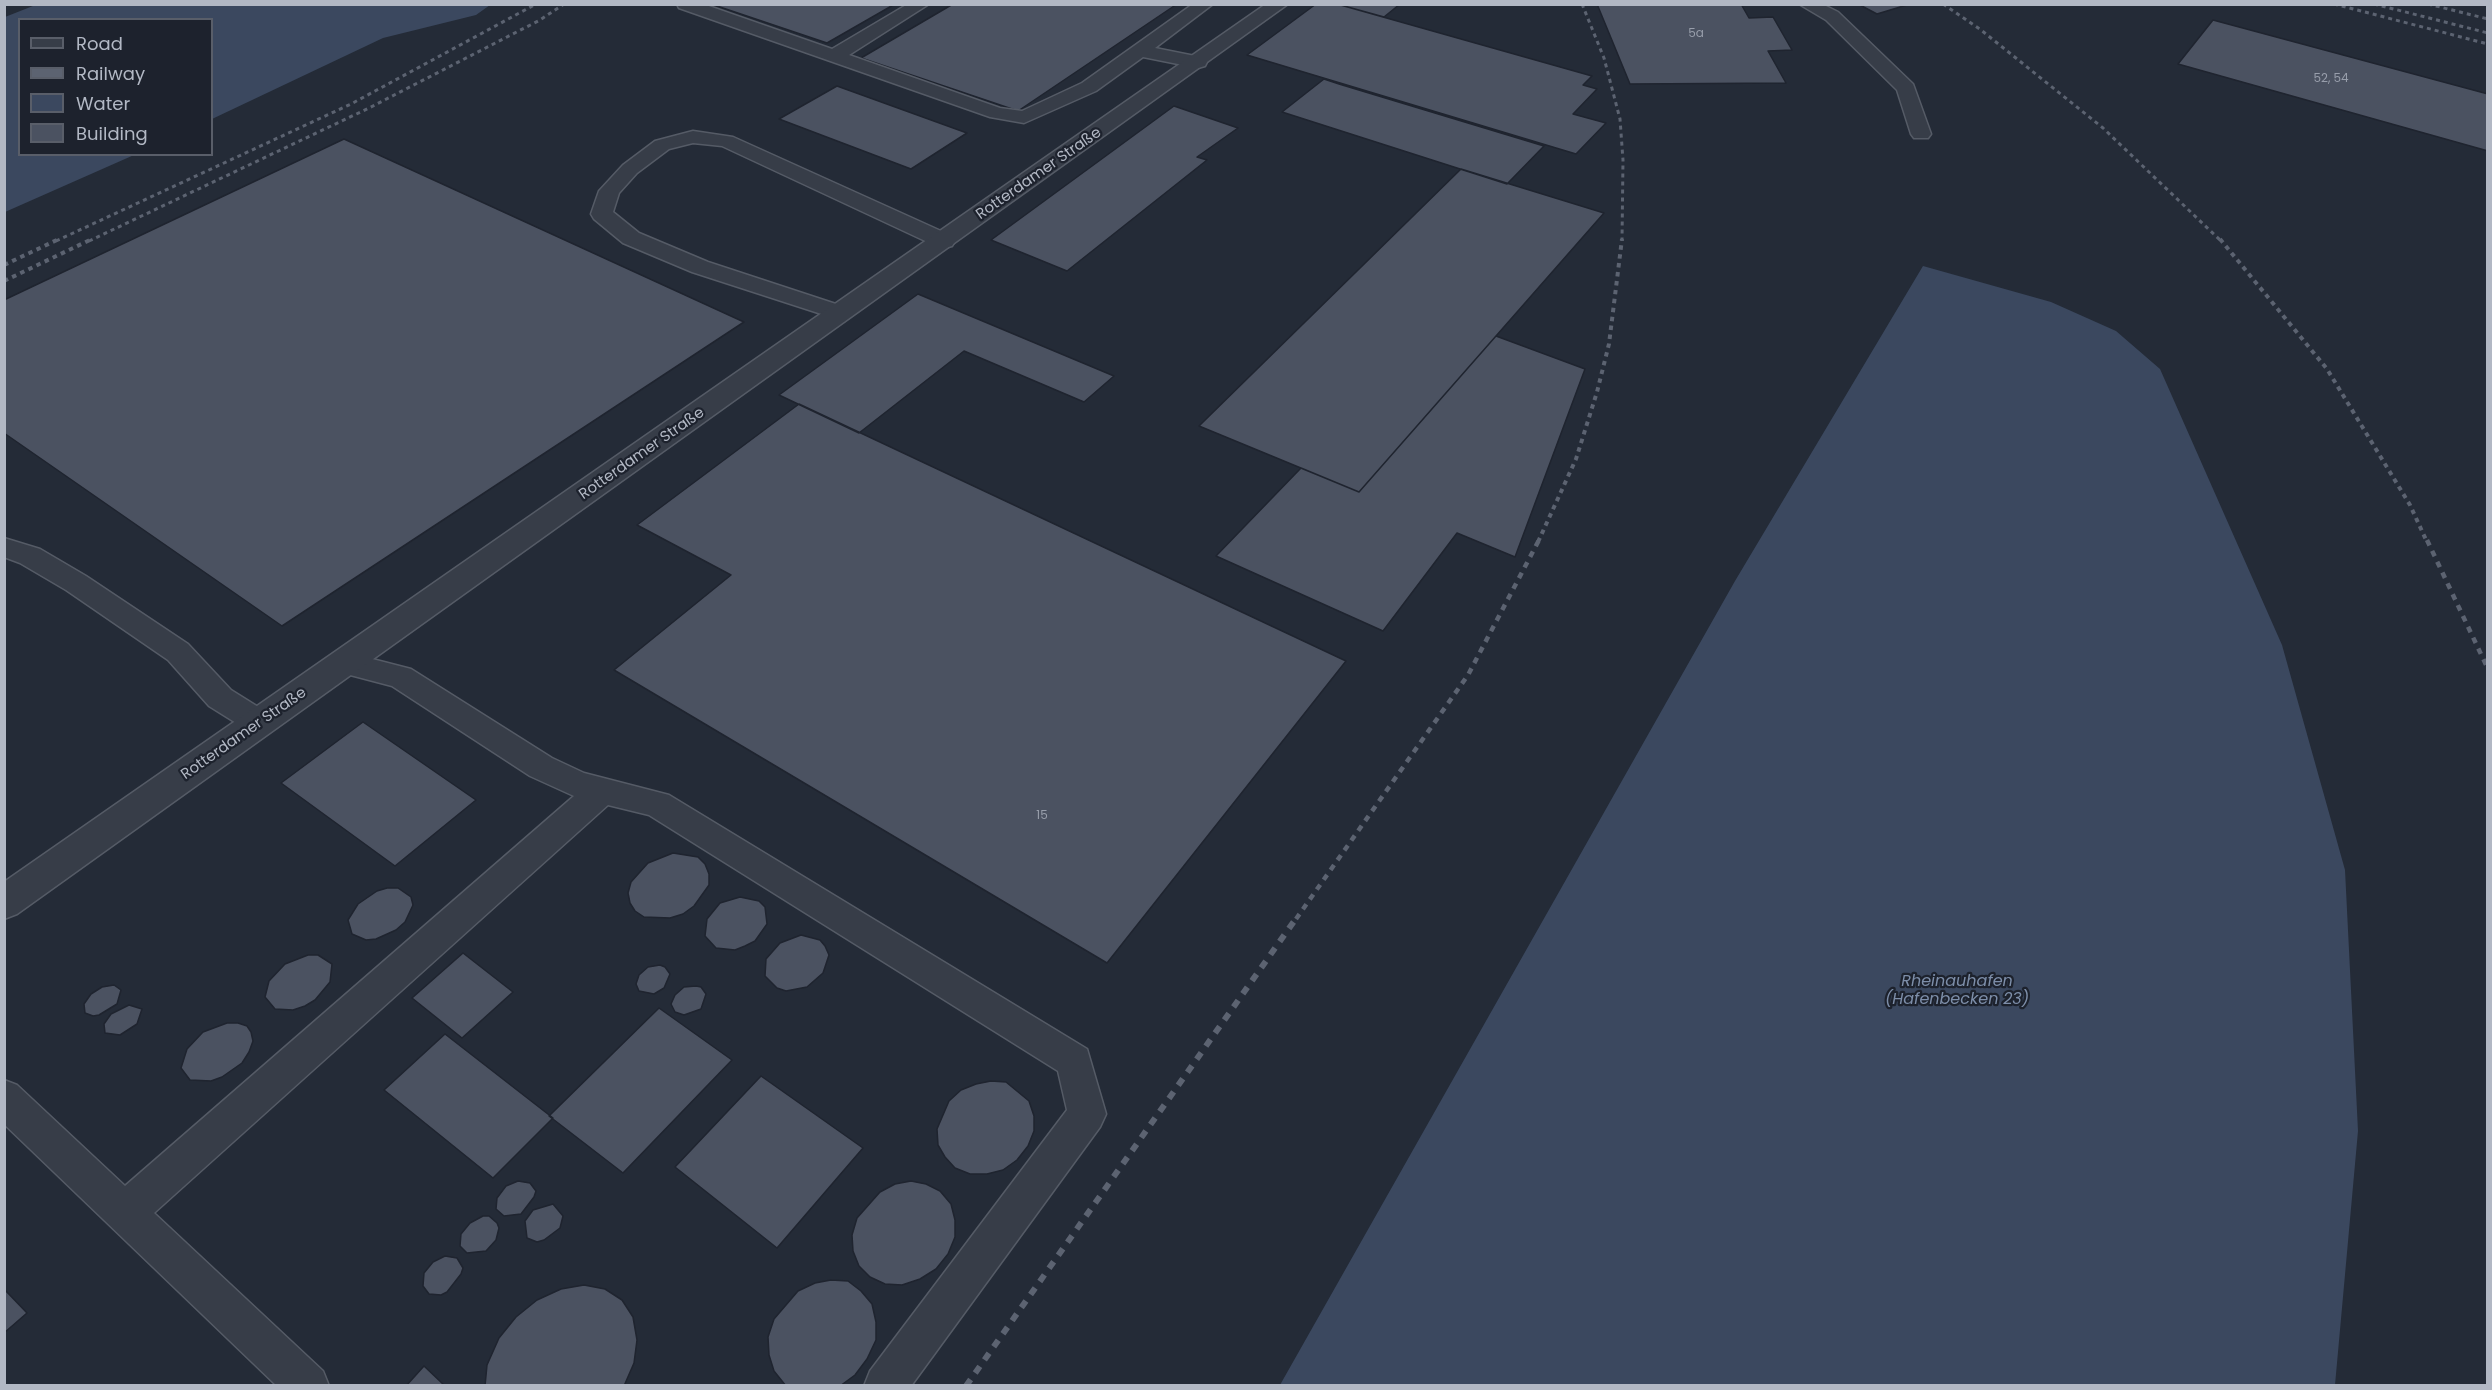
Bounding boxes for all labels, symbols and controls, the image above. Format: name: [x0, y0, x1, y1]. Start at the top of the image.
legend: [18, 18, 213, 156]
house number: 5a: [1688, 27, 1704, 41]
text: Road: [76, 31, 123, 56]
text: Railway: [76, 61, 145, 86]
house number: 52, 54: [2313, 72, 2349, 86]
text: Water: [76, 91, 130, 116]
text: Building: [76, 121, 148, 146]
street label: Rotterdamer Straße: [973, 124, 1105, 224]
street label: Rotterdamer Straße: [576, 404, 708, 504]
street label: Rotterdamer Straße: [178, 684, 310, 784]
house number: 15: [1036, 809, 1048, 823]
water label: Rheinauhafen (Hafenbecken 23): [1885, 972, 2029, 1010]

